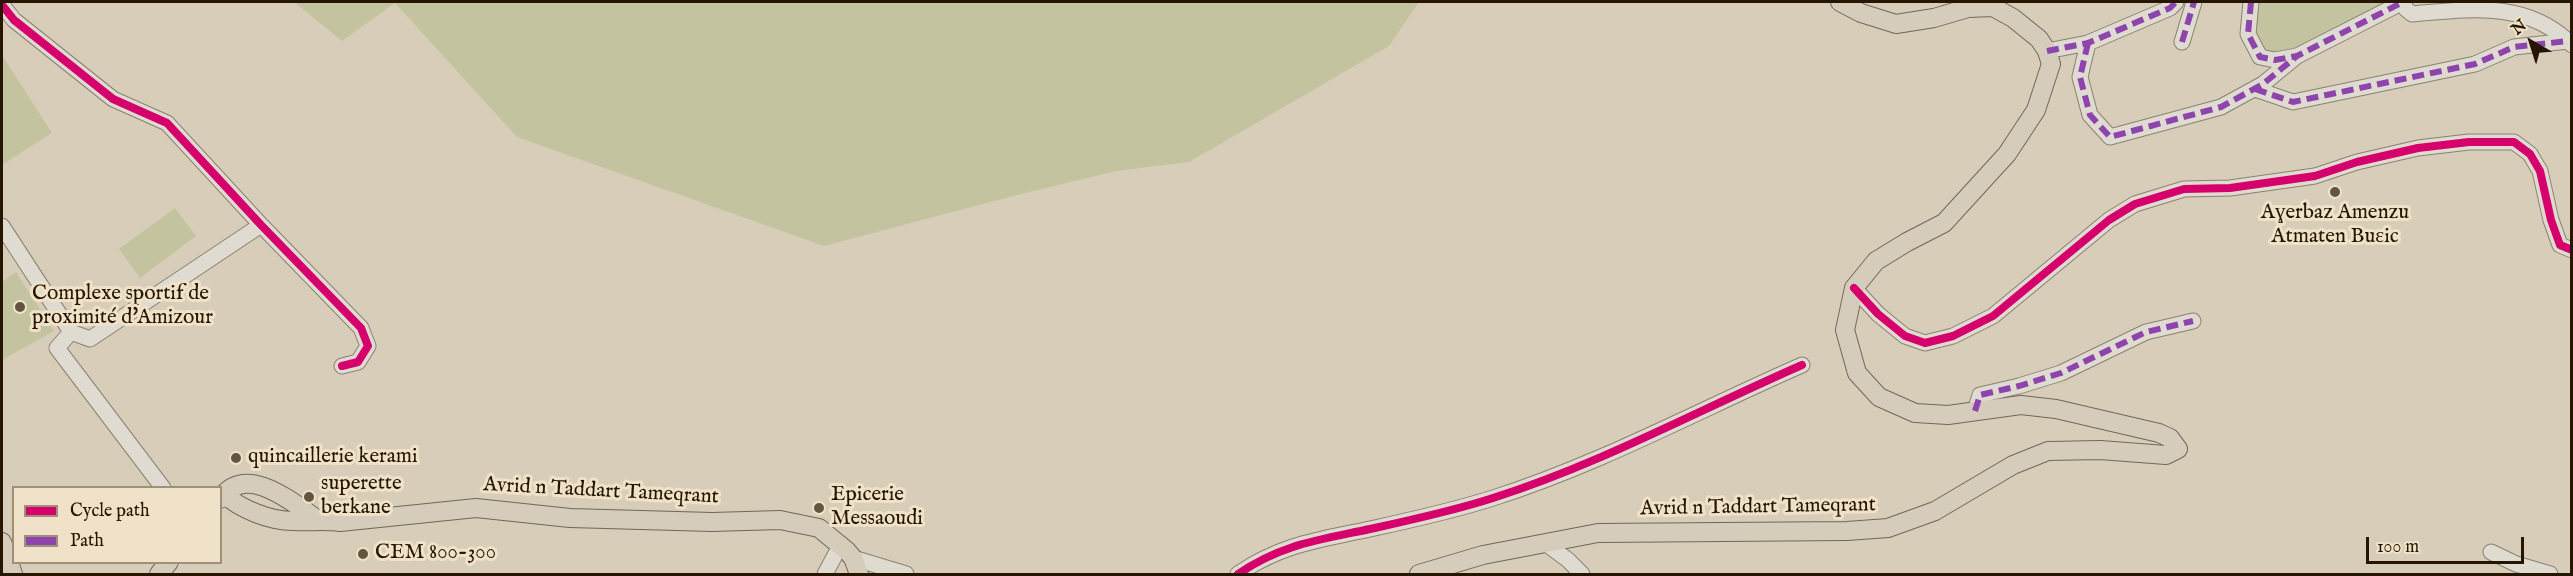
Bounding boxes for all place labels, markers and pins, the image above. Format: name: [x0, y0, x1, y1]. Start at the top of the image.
marker: Aɣerbaz Amenzu Atmaten Buɛic: [2328, 185, 2342, 199]
place label: Aɣerbaz Amenzu Atmaten Buɛic: [2261, 201, 2409, 251]
place label: Complexe sportif de proximité d'Amizour: [32, 282, 213, 332]
marker: Complexe sportif de proximité d'Amizour: [13, 300, 27, 314]
place label: quincaillerie kerami: [248, 445, 418, 471]
marker: quincaillerie kerami: [229, 451, 243, 465]
place label: superette berkane: [321, 472, 402, 522]
place label: Epicerie Messaoudi: [831, 483, 923, 533]
marker: superette berkane: [302, 490, 316, 504]
marker: Epicerie Messaoudi: [812, 501, 826, 515]
place label: CEM 800-300: [375, 541, 496, 567]
marker: CEM 800-300: [356, 547, 370, 561]

